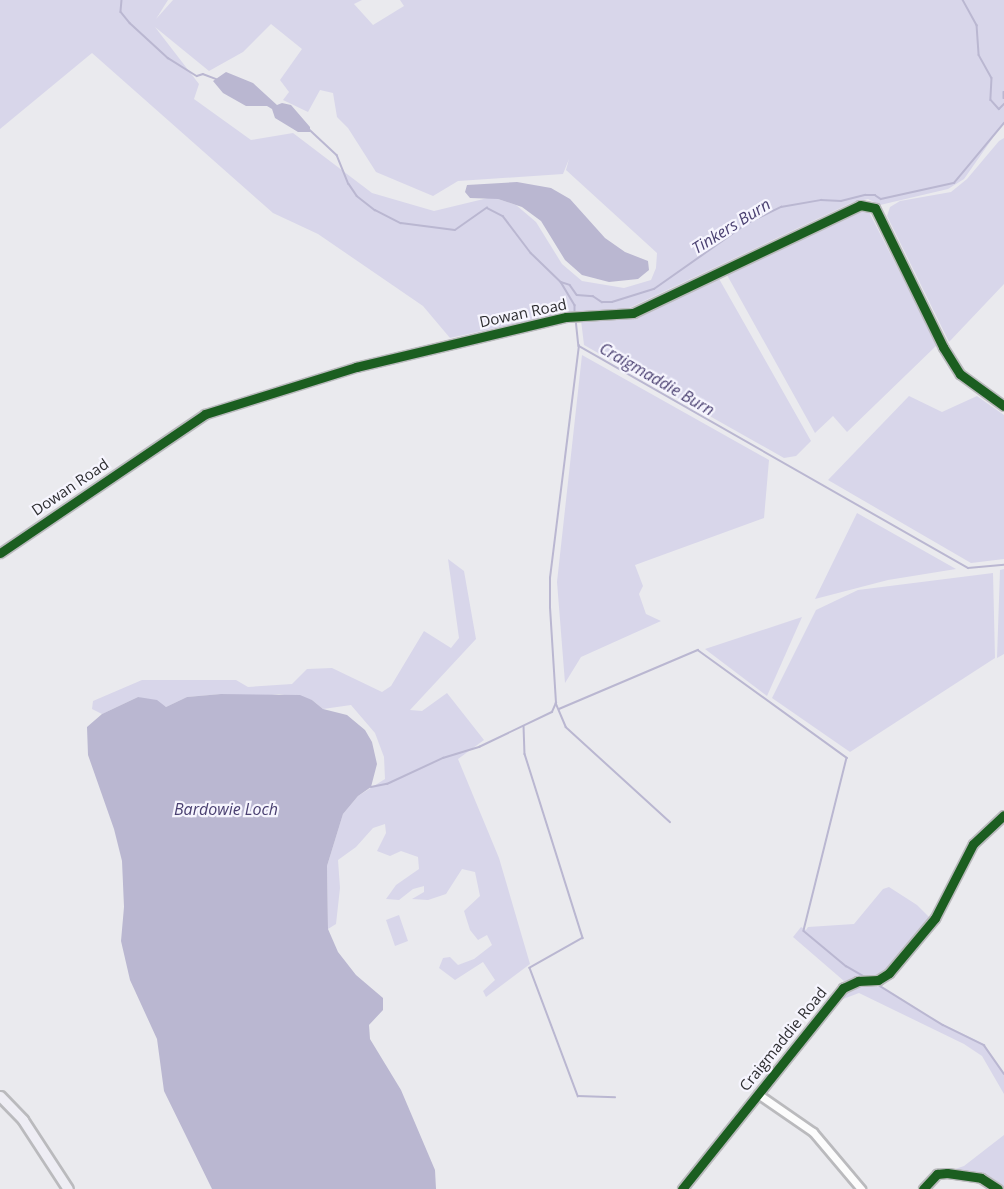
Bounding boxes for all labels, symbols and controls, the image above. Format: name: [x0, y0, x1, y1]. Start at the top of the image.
water label: Tinkers Burn: [688, 194, 774, 258]
street label: Dowan Road: [478, 295, 568, 331]
water label: Craigmaddie Burn: [596, 338, 718, 420]
street label: Dowan Road: [28, 455, 112, 519]
water label: Bardowie Loch: [174, 799, 278, 819]
street label: Craigmaddie Road: [736, 983, 830, 1095]

